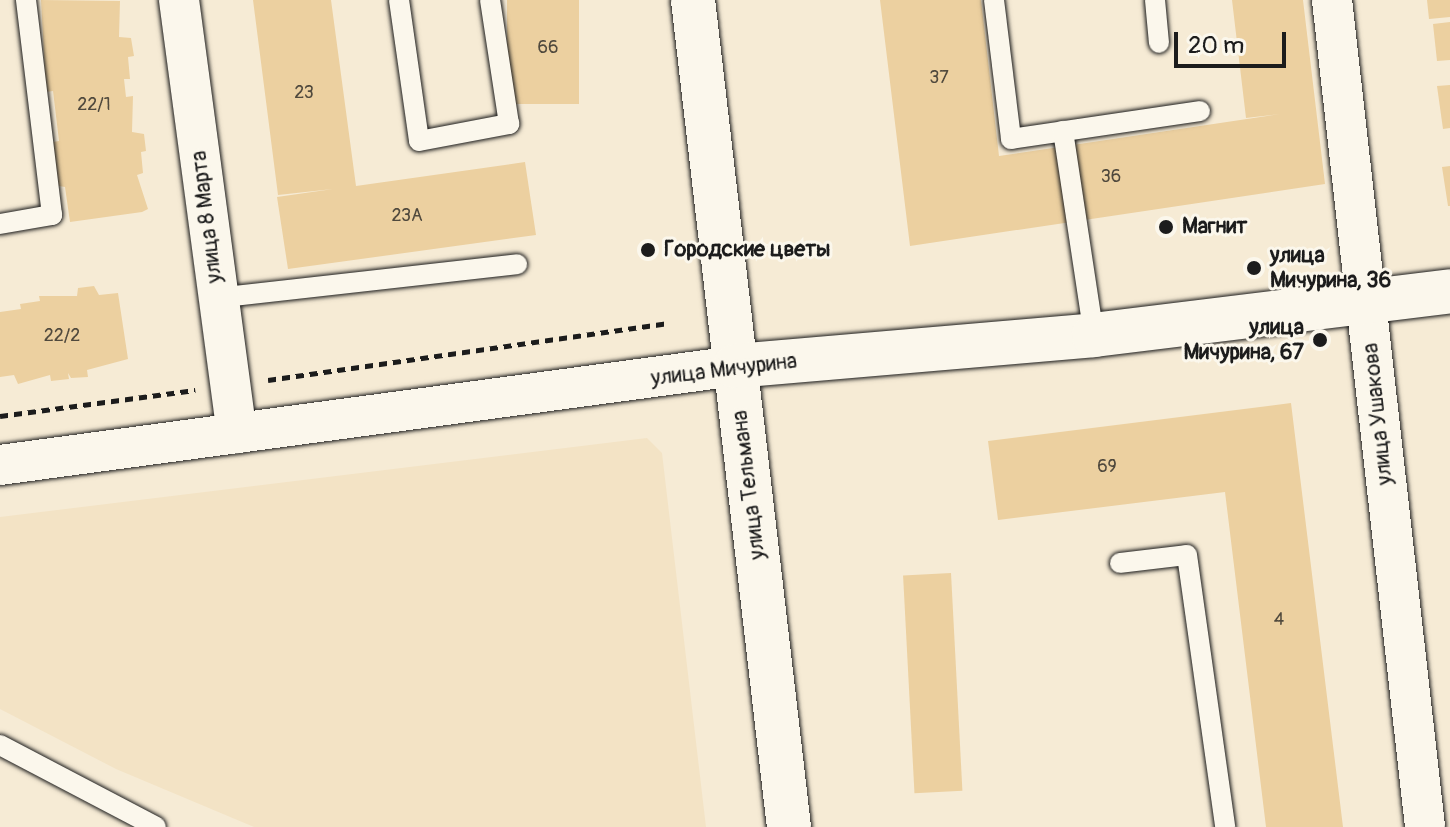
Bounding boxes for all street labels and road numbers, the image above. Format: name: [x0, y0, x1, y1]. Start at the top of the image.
street label: улица 8 Марта: [186, 149, 228, 285]
street label: улица Ушакова: [1357, 342, 1399, 486]
street label: улица Мичурина: [649, 348, 799, 392]
street label: улица Тельмана: [727, 409, 771, 561]

